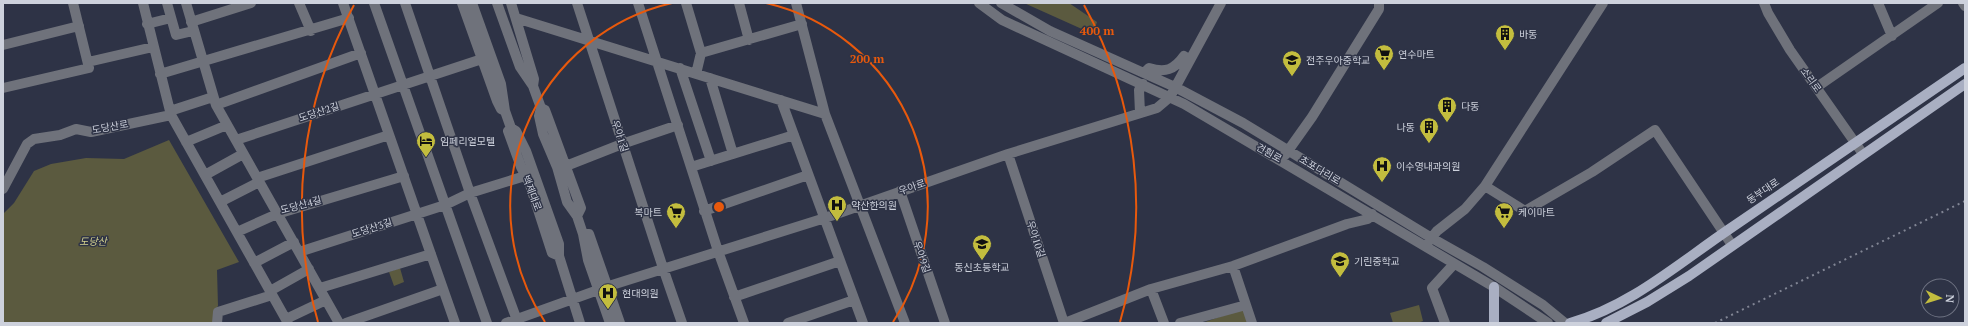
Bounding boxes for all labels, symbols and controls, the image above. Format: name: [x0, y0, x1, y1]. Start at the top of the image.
text: 400 m: [1080, 23, 1114, 38]
building icon: 바동: [1494, 23, 1516, 51]
place label: 바동: [1519, 28, 1537, 41]
supermarket icon: 연수마트: [1373, 43, 1395, 71]
place label: 연수마트: [1398, 48, 1435, 61]
school or university icon: 전주우아중학교: [1281, 49, 1303, 77]
text: 200 m: [850, 51, 884, 66]
place label: 전주우아중학교: [1306, 54, 1370, 67]
street label: 소리로: [1798, 65, 1824, 95]
building icon: 다동: [1436, 95, 1458, 123]
street label: 도당산2길: [297, 99, 341, 125]
place label: 다동: [1461, 100, 1479, 113]
building icon: 나동: [1418, 116, 1440, 144]
street label: 도당산로: [91, 117, 129, 137]
street label: 우아1길: [609, 118, 631, 154]
place label: 나동: [1397, 121, 1415, 134]
hotel icon: 임페리얼모텔: [415, 130, 437, 158]
place label: 임페리얼모텔: [440, 135, 495, 148]
street label: 견훤로: [1254, 141, 1284, 165]
street label: 초포다리로: [1297, 153, 1343, 187]
hospital icon: 이수영내과의원: [1371, 155, 1393, 183]
place label: 이수영내과의원: [1396, 160, 1460, 173]
street label: 백제대로: [519, 173, 545, 213]
street label: 동부대로: [1744, 175, 1782, 207]
street label: 우아로: [897, 176, 927, 198]
street label: 도당산4길: [279, 193, 323, 217]
hospital icon: 약산한의원: [826, 194, 848, 222]
place label: 약산한의원: [851, 199, 897, 212]
centre of rings: [712, 200, 726, 214]
supermarket icon: 복마트: [665, 201, 687, 229]
supermarket icon: 케이마트: [1493, 201, 1515, 229]
place label: 복마트: [634, 206, 662, 219]
place label: 케이마트: [1518, 206, 1555, 219]
street label: 도당산3길: [350, 215, 394, 241]
street label: 우아10길: [1024, 219, 1048, 259]
school or university icon: 동신초등학교: [971, 233, 993, 261]
park label: 도당산: [79, 235, 109, 248]
street label: 우아9길: [910, 239, 934, 275]
school or university icon: 기린중학교: [1329, 250, 1351, 278]
place label: 기린중학교: [1354, 255, 1400, 268]
place label: 동신초등학교: [954, 261, 1010, 274]
north arrow: [1920, 278, 1960, 318]
hospital icon: 현대의원: [597, 282, 619, 310]
place label: 현대의원: [622, 287, 659, 300]
text: N: [1943, 294, 1957, 304]

